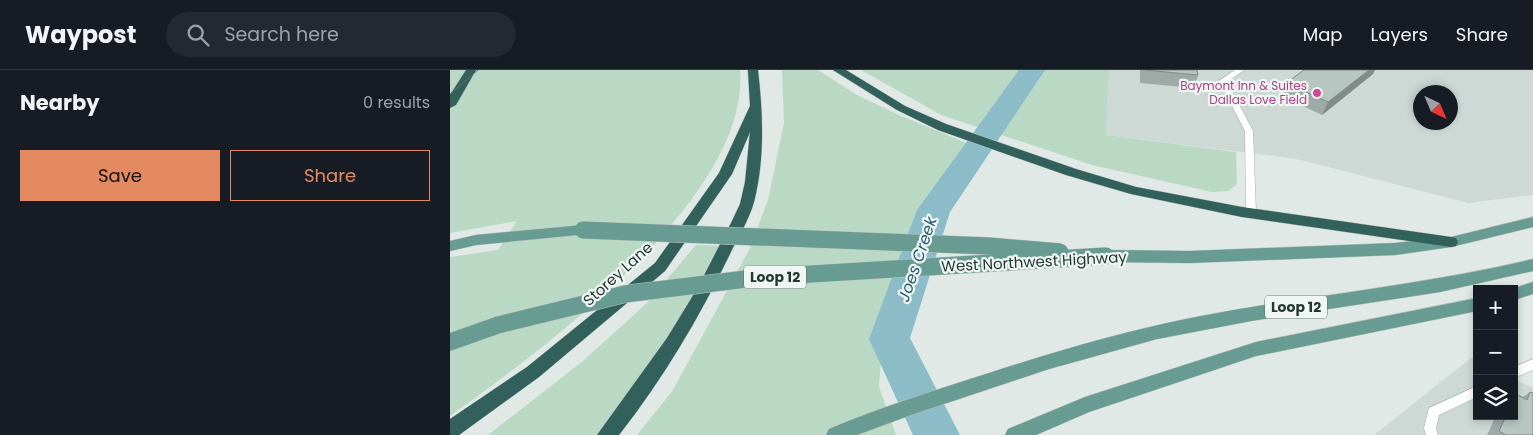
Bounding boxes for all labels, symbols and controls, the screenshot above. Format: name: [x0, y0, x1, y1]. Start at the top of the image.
search box: [166, 12, 516, 57]
text: Waypost: [25, 18, 136, 51]
icon: search: [184, 21, 212, 49]
text: Search here: [224, 21, 339, 48]
text: Map: [1303, 22, 1343, 47]
text: Layers: [1371, 22, 1428, 47]
text: Share: [1456, 22, 1508, 47]
place label: Baymont Inn & Suites Dallas Love Field: [1180, 77, 1307, 108]
north arrow: [1413, 85, 1458, 130]
marker: Baymont Inn & Suites Dallas Love Field: [1311, 87, 1323, 99]
text: Nearby: [20, 88, 100, 117]
text: 0 results: [363, 91, 430, 114]
button: Save: [20, 150, 220, 201]
button: Share: [230, 150, 430, 201]
water label: Joes Creek: [892, 213, 943, 305]
street label: Storey Lane: [578, 237, 657, 310]
street label: West Northwest Highway: [941, 246, 1128, 277]
road number: Loop 12: [744, 266, 806, 288]
map controls: [1473, 285, 1518, 420]
button: +: [1473, 285, 1518, 330]
road number: Loop 12: [1265, 296, 1327, 318]
button: −: [1473, 330, 1518, 375]
button: layers: [1473, 375, 1518, 420]

